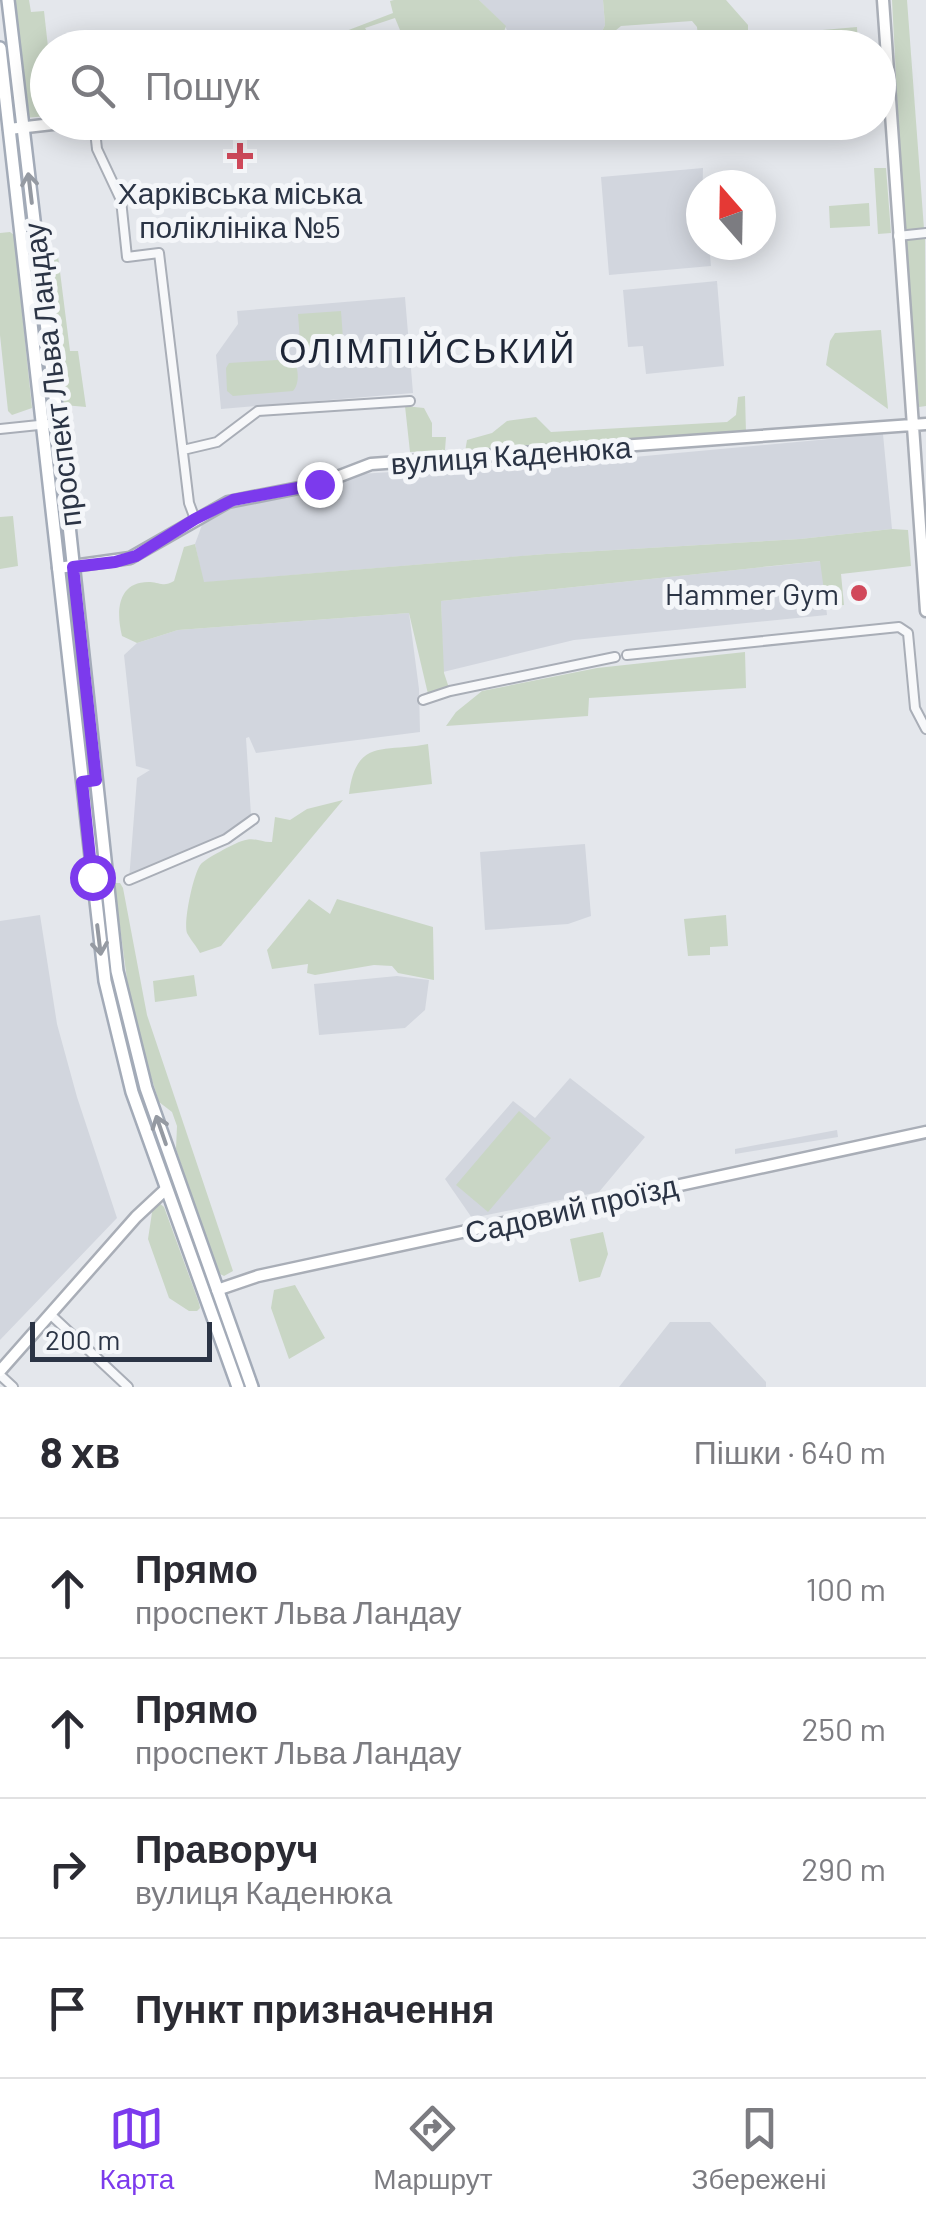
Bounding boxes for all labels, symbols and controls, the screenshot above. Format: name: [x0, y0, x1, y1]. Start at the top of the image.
search box: [30, 30, 896, 140]
icon: search: [65, 58, 120, 113]
text: Пошук: [145, 62, 260, 108]
marker: Харківська міська поліклініка №5: [227, 143, 253, 169]
north arrow: [686, 170, 776, 260]
one-way arrow: [20, 172, 39, 204]
place label: Харківська міська поліклініка №5: [118, 174, 362, 244]
street label: проспект Льва Ландау: [14, 221, 88, 529]
district label: ОЛІМПІЙСЬКИЙ: [279, 328, 577, 370]
street label: вулиця Каденюка: [389, 428, 633, 480]
route end: [297, 462, 343, 508]
place label: Hammer Gym: [665, 575, 839, 611]
marker: Hammer Gym: [848, 582, 870, 604]
route start: [70, 855, 116, 901]
one-way arrow: [90, 923, 109, 955]
one-way arrow: [151, 1116, 169, 1147]
street label: Садовий проїзд: [461, 1166, 681, 1250]
scale bar: [30, 1317, 212, 1362]
text: 200 m: [45, 1322, 120, 1356]
text: 8 хв: [40, 1426, 120, 1476]
text: Пішки · 640 m: [694, 1432, 886, 1470]
text: Прямо: [135, 1545, 258, 1591]
icon: ahead: [40, 1561, 95, 1616]
text: 100 m: [806, 1569, 886, 1607]
text: проспект Льва Ландау: [135, 1592, 462, 1630]
text: Прямо: [135, 1685, 258, 1731]
icon: ahead: [40, 1701, 95, 1756]
text: 250 m: [801, 1709, 886, 1747]
text: проспект Льва Ландау: [135, 1732, 462, 1770]
text: Праворуч: [135, 1825, 319, 1871]
icon: right: [40, 1841, 95, 1896]
text: 290 m: [801, 1849, 886, 1887]
text: вулиця Каденюка: [135, 1872, 392, 1910]
icon: arrive: [40, 1981, 95, 2036]
text: Пункт призначення: [135, 1985, 494, 2031]
tab: Карта: [99, 2101, 174, 2196]
tab: Маршрут: [373, 2101, 493, 2196]
tab: Збережені: [692, 2101, 827, 2196]

